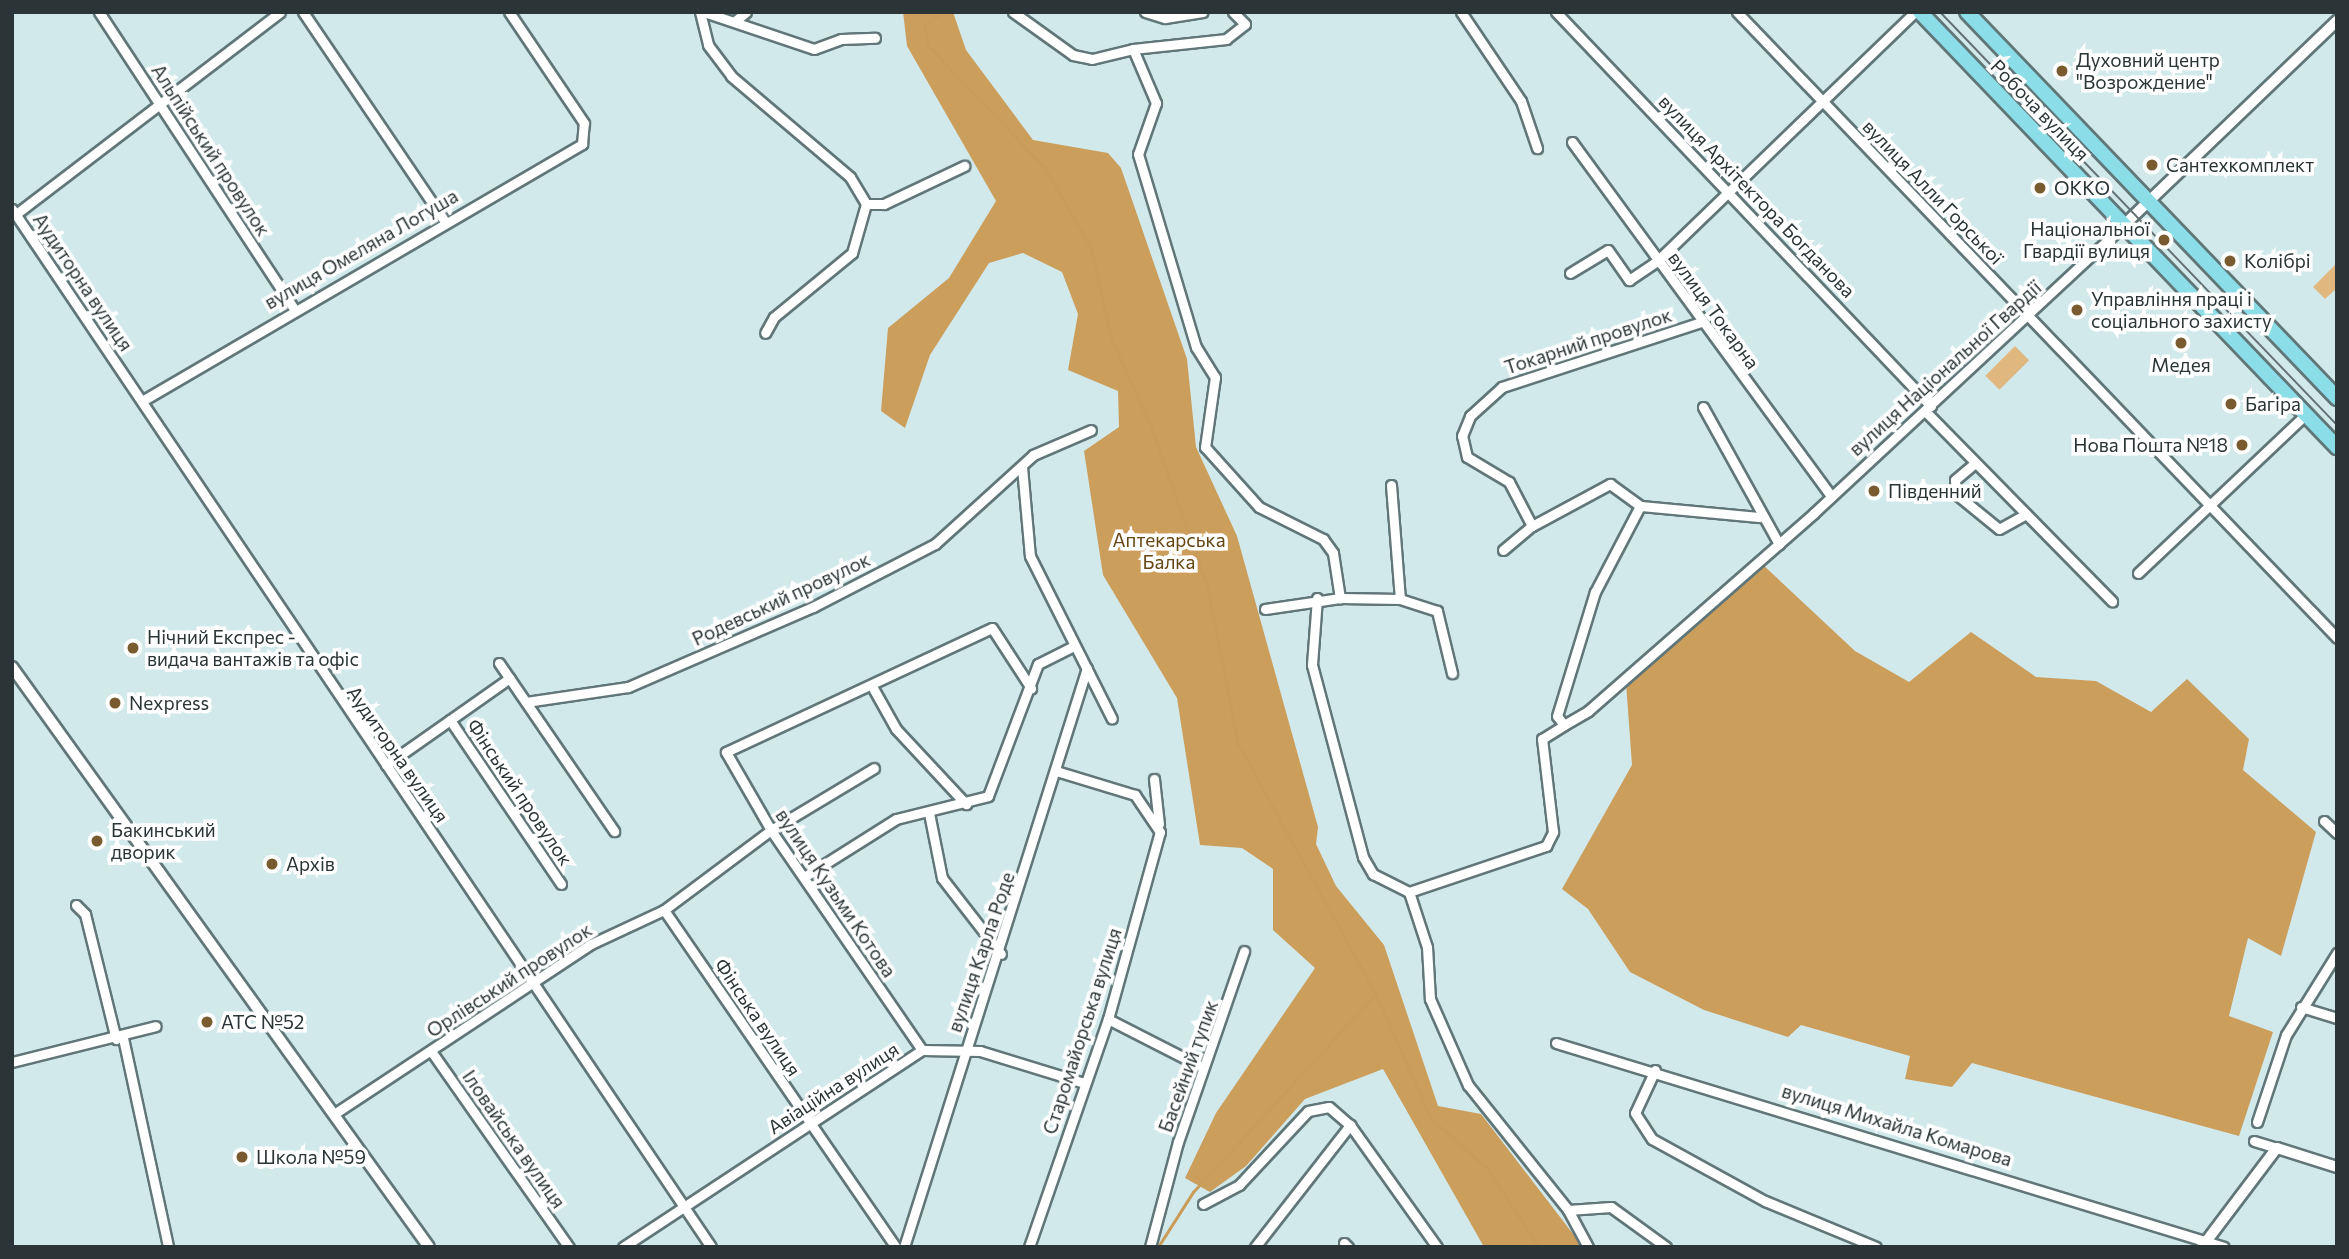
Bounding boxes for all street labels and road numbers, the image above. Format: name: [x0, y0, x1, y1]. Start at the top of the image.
street label: Робоча вулиця: [1986, 55, 2094, 165]
street label: Альпійський провулок: [147, 60, 275, 240]
street label: вулиця Архітектора Богданова: [1654, 90, 1860, 302]
street label: вулиця Алли Горської: [1858, 115, 2008, 269]
street label: вулиця Омеляна Логуша: [260, 184, 462, 314]
street label: Аудиторна вулиця: [28, 209, 138, 355]
street label: вулиця Токарна: [1664, 247, 1764, 373]
street label: вулиця Національної Гвардії: [1844, 276, 2046, 460]
street label: Токарний провулок: [1502, 303, 1674, 379]
street label: Родевський провулок: [688, 548, 874, 650]
street label: Аудиторна вулиця: [342, 681, 454, 827]
street label: Фінський провулок: [463, 714, 577, 870]
street label: вулиця Кузьми Котова: [771, 805, 901, 981]
street label: вулиця Карла Роде: [943, 869, 1019, 1035]
street label: Орлівський провулок: [422, 918, 596, 1042]
street label: Старомайорська вулиця: [1038, 925, 1126, 1137]
street label: Фінська вулиця: [710, 954, 806, 1080]
street label: Басейний тупик: [1154, 997, 1222, 1135]
street label: Авіаційна вулиця: [763, 1037, 903, 1139]
street label: Іловайська вулиця: [458, 1066, 570, 1212]
street label: вулиця Михайла Комарова: [1779, 1079, 2015, 1171]

